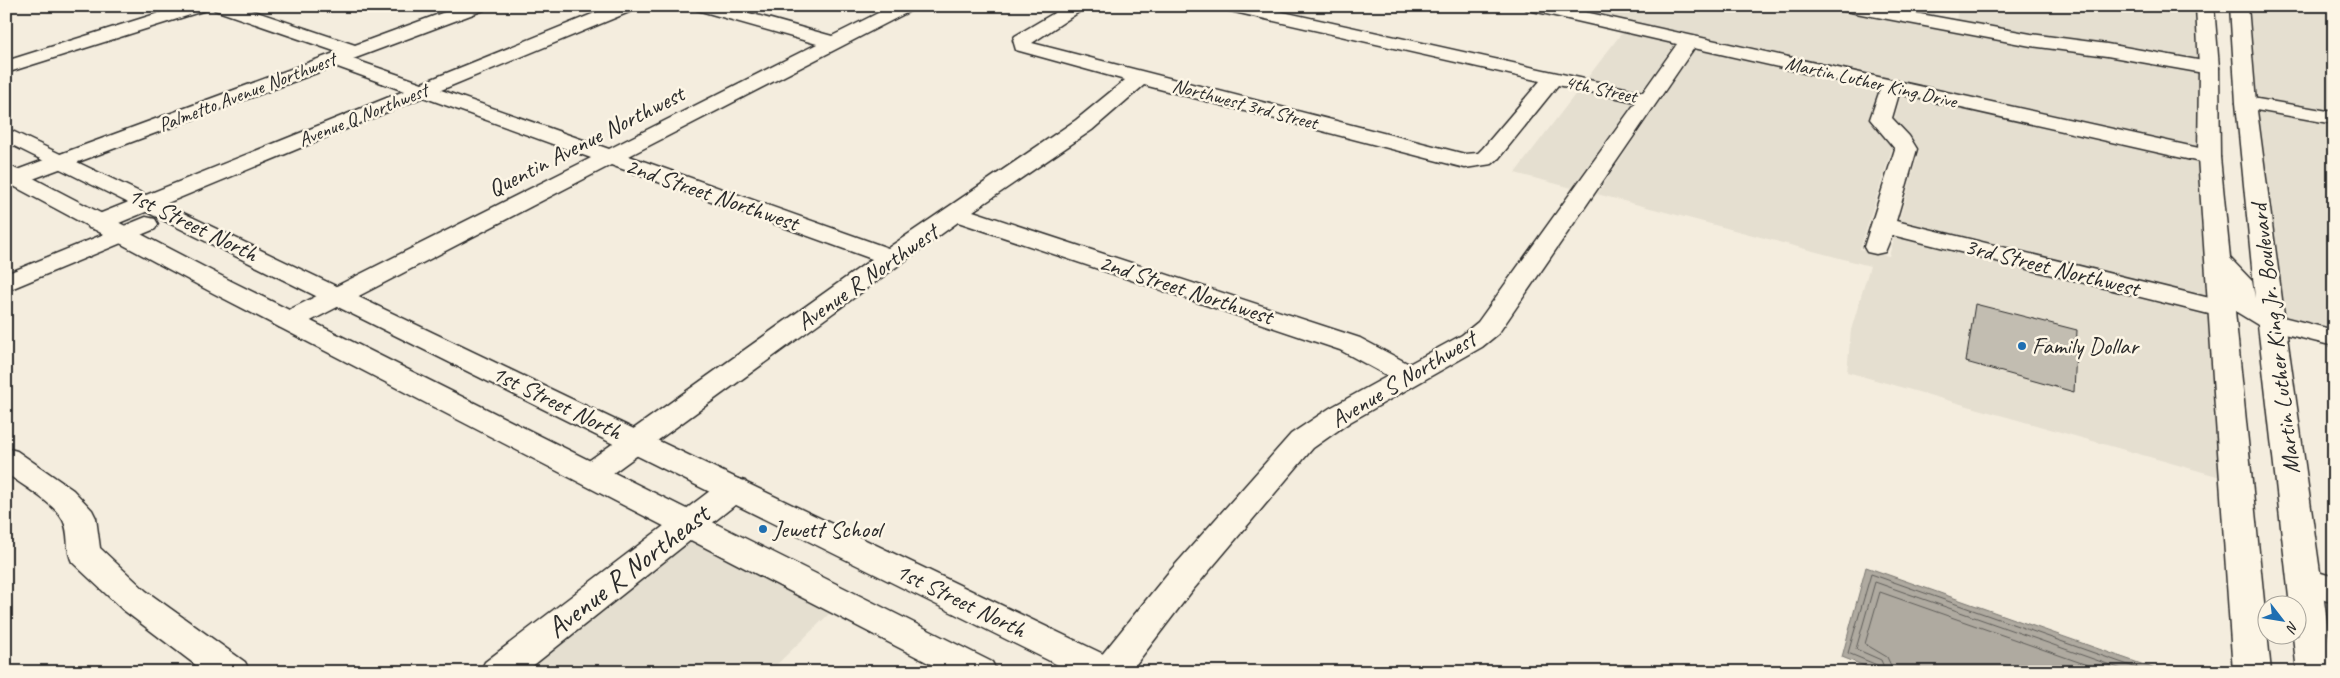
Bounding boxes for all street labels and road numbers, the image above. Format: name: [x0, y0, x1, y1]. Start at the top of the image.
street label: Palmetto Avenue Northwest: [155, 46, 342, 137]
street label: Martin Luther King Drive: [1783, 50, 1961, 114]
street label: 4th Street: [1563, 69, 1641, 109]
street label: Northwest 3rd Street: [1170, 73, 1323, 136]
street label: Avenue Q Northwest: [295, 76, 434, 152]
street label: Quentin Avenue Northwest: [483, 78, 691, 203]
street label: 2nd Street Northwest: [621, 150, 804, 238]
street label: 1st Street North: [123, 180, 264, 269]
street label: Martin Luther King Jr. Boulevard: [2243, 199, 2306, 476]
street label: Avenue R Northwest: [791, 215, 946, 337]
street label: 3rd Street Northwest: [1962, 231, 2144, 304]
street label: 2nd Street Northwest: [1095, 247, 1279, 332]
street label: Avenue S Northwest: [1325, 322, 1484, 434]
street label: 1st Street North: [487, 358, 628, 447]
street label: Avenue R Northeast: [539, 494, 719, 646]
street label: 1st Street North: [891, 556, 1032, 645]

